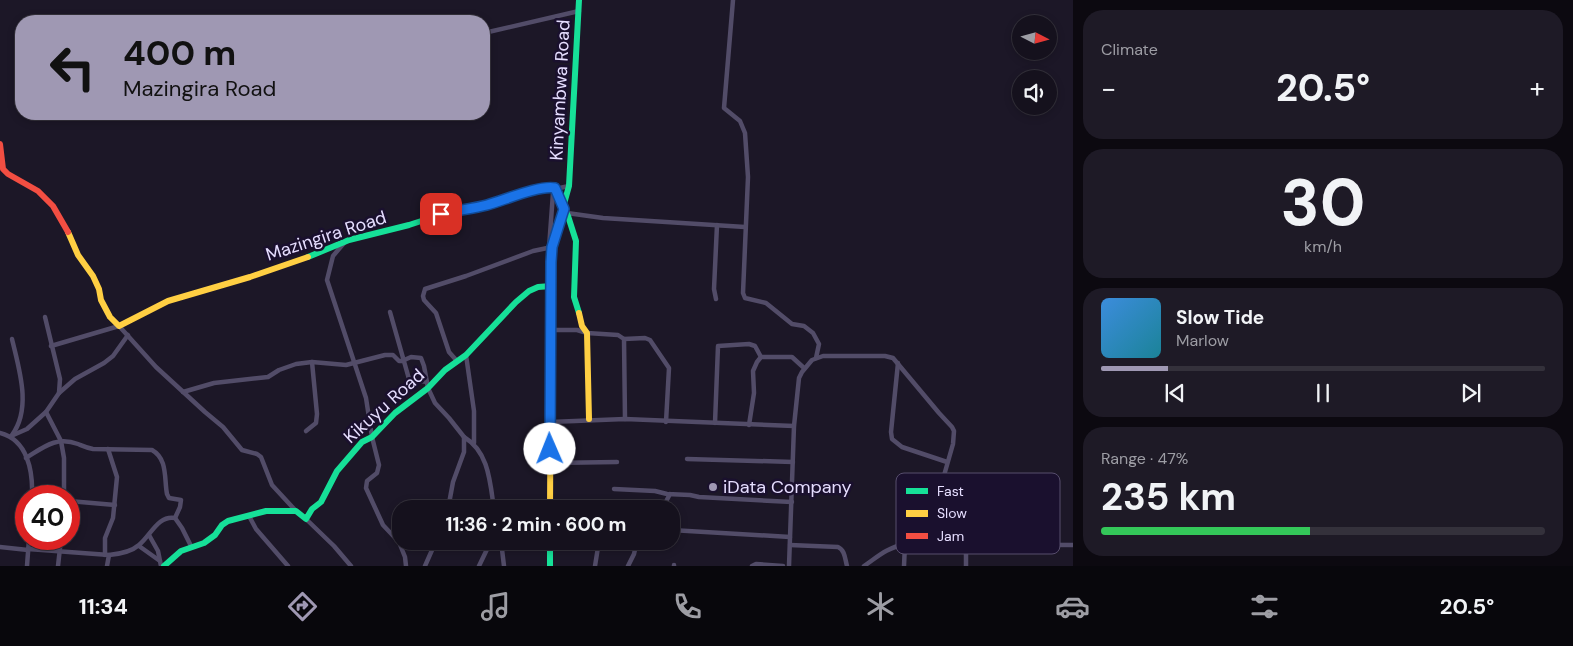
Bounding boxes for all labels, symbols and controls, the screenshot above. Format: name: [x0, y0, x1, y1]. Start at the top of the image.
north arrow: [1012, 15, 1058, 60]
map controls: [1012, 15, 1057, 115]
street label: Kinyambwa Road: [544, 19, 576, 161]
text: 400 m: [123, 30, 236, 76]
icon: left: [40, 35, 105, 100]
text: Climate: [1101, 39, 1158, 60]
text: 20.5°: [1276, 63, 1370, 113]
button: sound: [1012, 70, 1057, 115]
text: −: [1101, 70, 1116, 107]
text: +: [1530, 70, 1545, 107]
text: Mazingira Road: [123, 74, 276, 103]
text: 30: [1281, 161, 1365, 245]
pin: [420, 193, 462, 235]
icon: arrive: [427, 200, 455, 228]
street label: Mazingira Road: [263, 205, 389, 267]
text: km/h: [1304, 236, 1342, 257]
text: Slow Tide: [1176, 305, 1264, 330]
text: Marlow: [1176, 330, 1229, 351]
street label: Kikuyu Road: [338, 363, 430, 449]
icon: previous: [1161, 379, 1189, 407]
icon: pause: [1309, 379, 1337, 407]
icon: next: [1457, 379, 1485, 407]
position arrow: [523, 422, 575, 474]
text: Range · 47%: [1101, 448, 1188, 469]
text: 235 km: [1101, 472, 1236, 522]
legend: [896, 473, 1060, 554]
place label: iData Company: [723, 475, 852, 499]
marker: iData Company: [707, 481, 719, 493]
text: Fast: [937, 482, 964, 500]
speed limit sign: 40: [15, 485, 80, 550]
text: Slow: [937, 504, 967, 522]
text: 11:36 · 2 min · 600 m: [446, 512, 626, 537]
text: Jam: [937, 527, 964, 545]
icon: directions: [285, 589, 320, 624]
icon: music: [478, 589, 513, 624]
icon: phone: [670, 589, 705, 624]
icon: climate: [863, 589, 898, 624]
icon: car: [1055, 589, 1090, 624]
icon: filters: [1247, 589, 1282, 624]
text: 11:34: [79, 592, 128, 621]
text: 20.5°: [1440, 592, 1494, 621]

